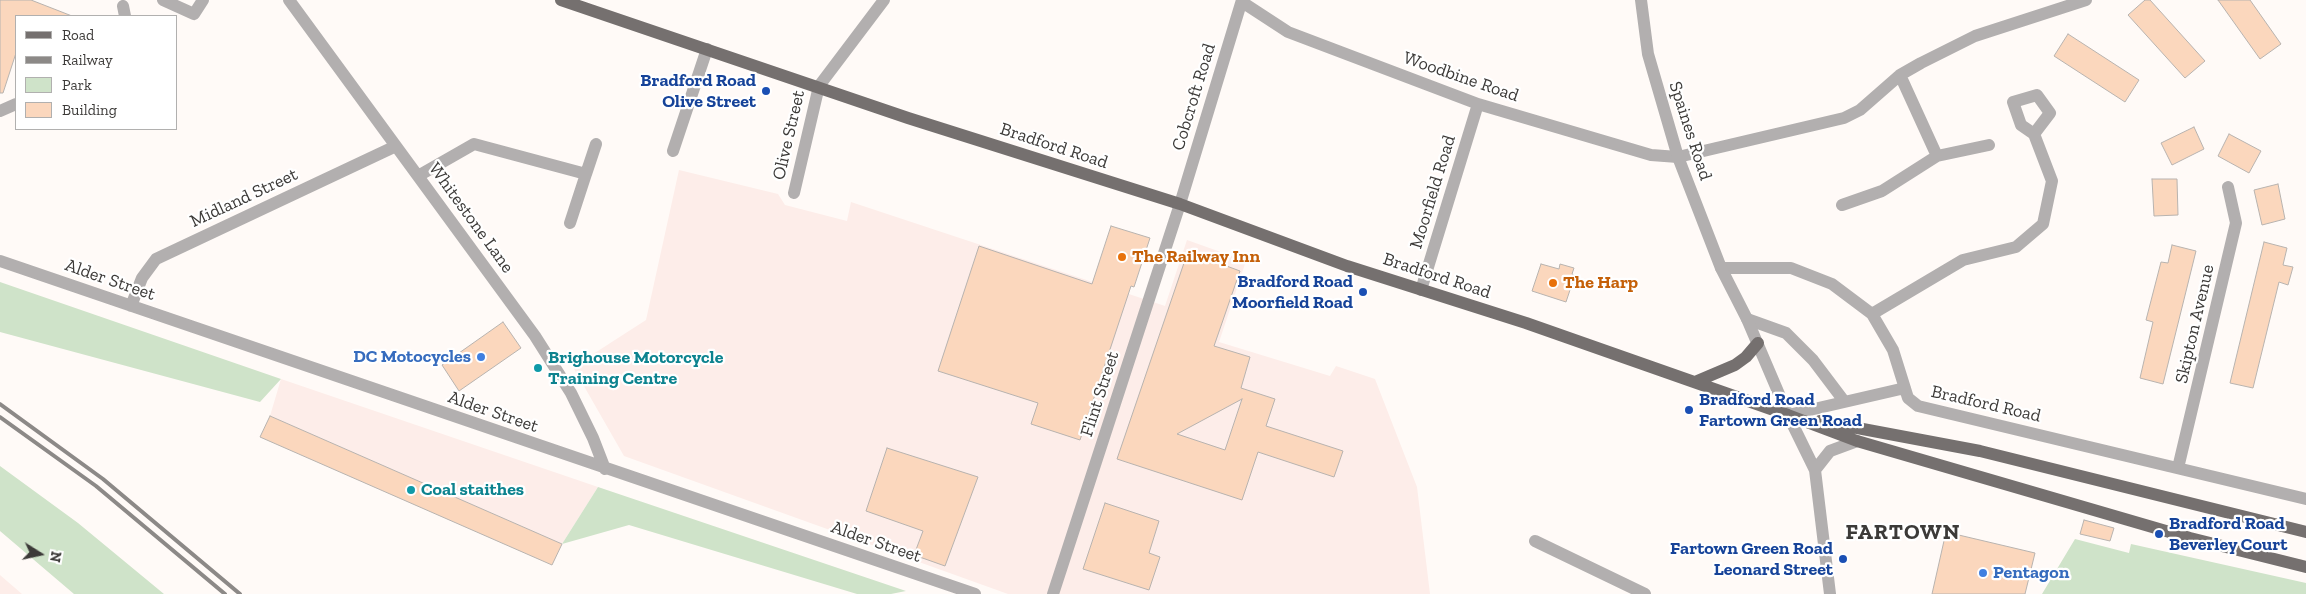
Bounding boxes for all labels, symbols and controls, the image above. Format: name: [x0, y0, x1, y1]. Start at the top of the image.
legend: [15, 15, 178, 130]
text: Road: [62, 26, 94, 44]
street label: Cobcroft Road: [1167, 41, 1221, 153]
street label: Woodbine Road: [1400, 47, 1522, 107]
text: Railway: [62, 51, 113, 69]
place label: Bradford Road Olive Street: [640, 70, 756, 112]
text: Park: [62, 76, 92, 94]
street label: Spaines Road: [1664, 79, 1716, 183]
marker: Bradford Road Olive Street: [760, 85, 772, 97]
street label: Olive Street: [768, 88, 810, 182]
text: Building: [62, 101, 117, 119]
street label: Bradford Road: [997, 118, 1111, 174]
street label: Moorfield Road: [1405, 133, 1461, 251]
street label: Whitestone Lane: [424, 159, 518, 277]
street label: Midland Street: [187, 164, 301, 232]
place label: The Railway Inn: [1132, 246, 1260, 268]
street label: Bradford Road: [1380, 248, 1494, 304]
marker: The Railway Inn: [1116, 251, 1128, 263]
street label: Alder Street: [62, 255, 158, 305]
street label: Skipton Avenue: [2171, 263, 2219, 385]
place label: Bradford Road Moorfield Road: [1232, 271, 1353, 314]
place label: The Harp: [1563, 272, 1638, 294]
marker: The Harp: [1547, 277, 1559, 289]
marker: Bradford Road Moorfield Road: [1357, 286, 1369, 298]
place label: DC Motocycles: [353, 346, 471, 368]
place label: Brighouse Motorcycle Training Centre: [548, 347, 723, 389]
street label: Flint Street: [1076, 349, 1124, 439]
marker: DC Motocycles: [475, 351, 487, 363]
marker: Brighouse Motorcycle Training Centre: [532, 362, 544, 374]
street label: Bradford Road: [1929, 381, 2043, 427]
street label: Alder Street: [445, 387, 541, 437]
place label: Bradford Road Fartown Green Road: [1699, 389, 1862, 432]
marker: Bradford Road Fartown Green Road: [1683, 404, 1695, 416]
place label: Coal staithes: [421, 479, 524, 501]
marker: Coal staithes: [405, 484, 417, 496]
place label: Bradford Road Beverley Court: [2169, 513, 2287, 556]
street label: Alder Street: [828, 517, 924, 567]
district label: FARTOWN: [1845, 520, 1961, 546]
marker: Bradford Road Beverley Court: [2153, 528, 2165, 540]
north arrow: [15, 529, 65, 579]
place label: Fartown Green Road Leonard Street: [1670, 538, 1833, 580]
text: N: [46, 550, 65, 563]
marker: Fartown Green Road Leonard Street: [1837, 553, 1849, 565]
place label: Pentagon: [1993, 562, 2069, 584]
marker: Pentagon: [1977, 567, 1989, 579]

